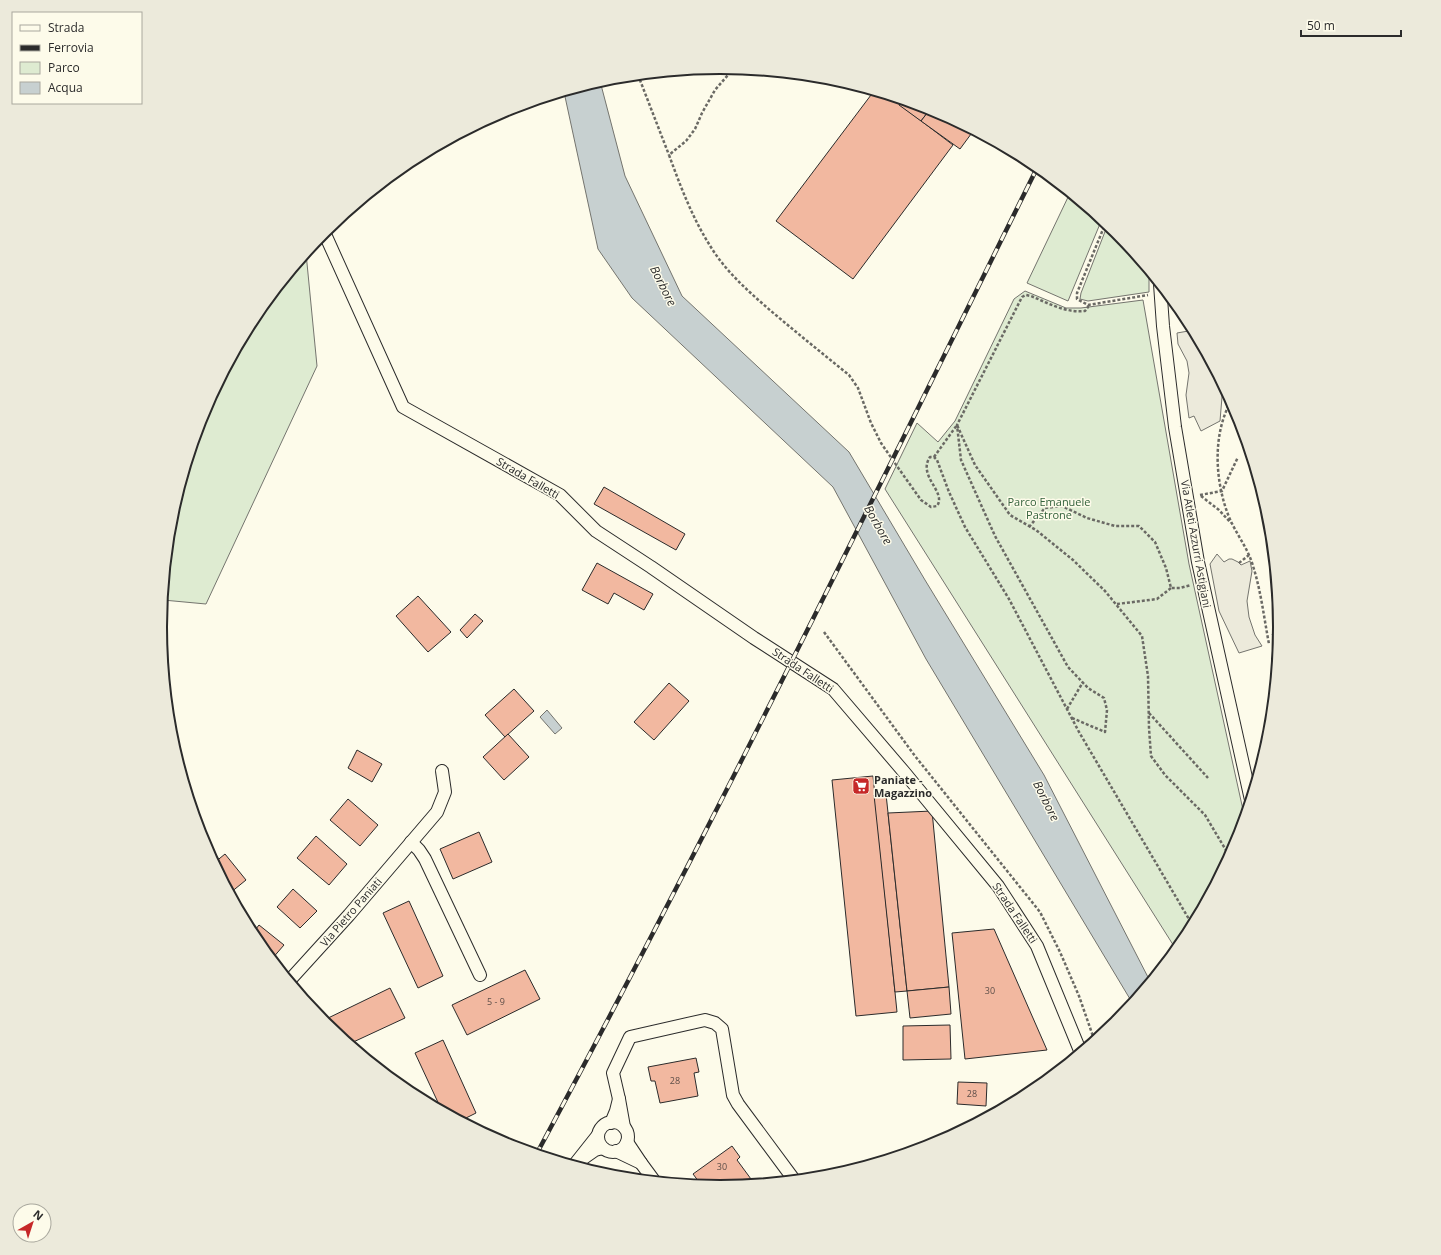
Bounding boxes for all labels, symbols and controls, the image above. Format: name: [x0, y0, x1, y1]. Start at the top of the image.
legend: [12, 12, 142, 104]
scale bar: [1301, 12, 1401, 38]
text: 50 m: [1307, 17, 1335, 34]
text: Strada: [48, 19, 84, 36]
text: Ferrovia: [48, 39, 94, 56]
text: Parco: [48, 59, 80, 76]
text: Acqua: [48, 79, 83, 96]
water label: Borbore: [646, 263, 681, 309]
street label: Strada Falletti: [494, 453, 562, 502]
street label: Via Atleti Azzurri Astigiani: [1178, 479, 1215, 609]
park label: Parco Emanuele Pastrone: [1008, 494, 1091, 522]
water label: Borbore: [860, 502, 897, 548]
street label: Strada Falletti: [770, 644, 837, 695]
place label: Paniate - Magazzino: [874, 772, 932, 800]
supermarket icon: Paniate - Magazzino: [851, 776, 871, 796]
water label: Borbore: [1029, 778, 1064, 824]
street label: Via Pietro Paniati: [316, 874, 385, 949]
street label: Strada Falletti: [990, 879, 1041, 946]
house number: 30: [985, 984, 995, 997]
house number: 5 - 9: [487, 995, 505, 1008]
house number: 28: [670, 1074, 680, 1087]
house number: 28: [967, 1087, 977, 1100]
house number: 30: [717, 1160, 727, 1173]
north arrow: [12, 1203, 52, 1243]
text: N: [30, 1206, 47, 1223]

